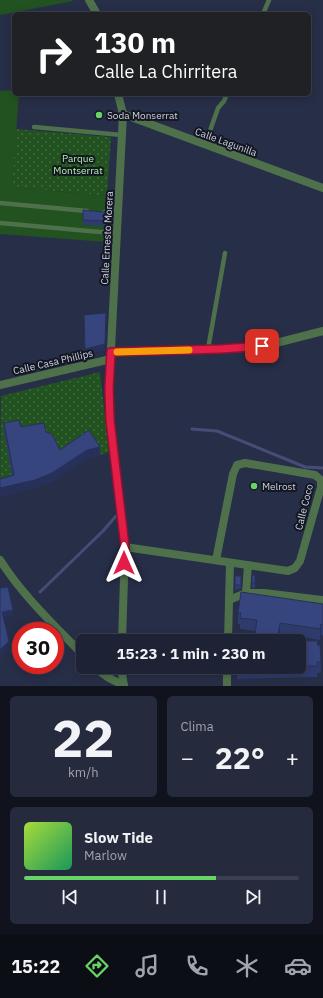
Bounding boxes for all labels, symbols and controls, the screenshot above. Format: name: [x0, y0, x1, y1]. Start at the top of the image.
text: 130 m: [94, 24, 176, 61]
icon: right: [28, 28, 80, 80]
text: Calle La Chirritera: [94, 60, 237, 83]
place label: Soda Monserrat: [107, 109, 178, 122]
marker: Soda Monserrat: [94, 110, 104, 120]
street label: Calle Lagunilla: [193, 125, 259, 159]
park label: Parque Montserrat: [53, 152, 103, 177]
street label: Calle Ernesto Morera: [98, 190, 116, 285]
pin: [245, 329, 279, 363]
icon: arrive: [251, 335, 273, 357]
street label: Calle Casa Phillips: [12, 346, 94, 378]
place label: Melrost: [262, 480, 296, 493]
marker: Melrost: [249, 481, 259, 491]
street label: Calle Coco: [292, 482, 316, 531]
position arrow: [103, 542, 145, 584]
speed limit sign: 30: [12, 622, 64, 674]
text: 15:23 · 1 min · 230 m: [117, 644, 265, 663]
text: 22: [52, 704, 114, 771]
text: Clima: [181, 718, 214, 735]
text: 22°: [215, 738, 265, 777]
text: −: [181, 743, 194, 772]
text: +: [286, 743, 299, 772]
text: km/h: [68, 764, 99, 781]
text: Slow Tide: [84, 828, 153, 847]
text: Marlow: [84, 847, 127, 864]
icon: previous: [59, 886, 81, 908]
icon: pause: [150, 886, 172, 908]
icon: next: [242, 886, 264, 908]
icon: directions: [83, 952, 111, 980]
icon: music: [133, 952, 161, 980]
icon: phone: [183, 952, 211, 980]
icon: climate: [233, 952, 261, 980]
icon: car: [284, 952, 312, 980]
text: 15:22: [11, 955, 60, 978]

